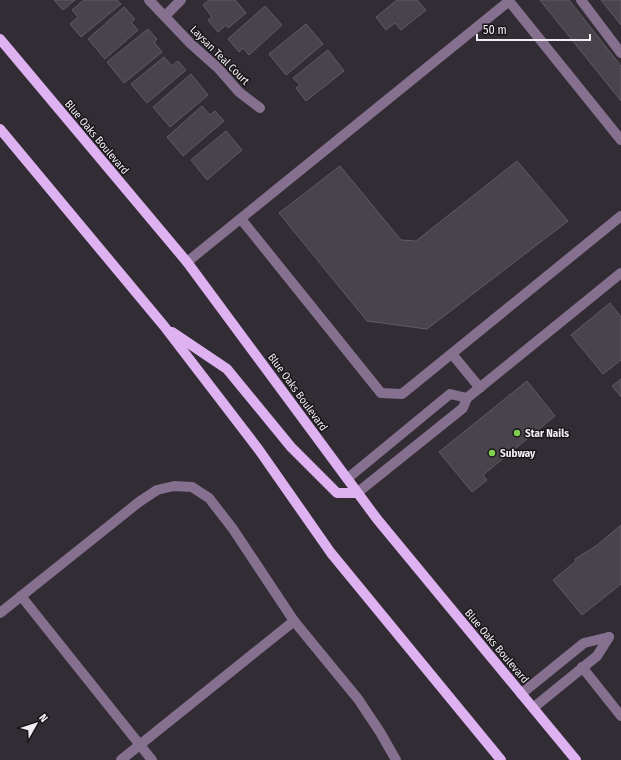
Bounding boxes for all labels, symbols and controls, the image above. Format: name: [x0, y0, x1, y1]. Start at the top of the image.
scale bar: [477, 16, 590, 42]
street label: Laysan Teal Court: [187, 23, 252, 88]
text: 50 m: [483, 23, 507, 37]
street label: Blue Oaks Boulevard: [62, 98, 131, 177]
street label: Blue Oaks Boulevard: [265, 351, 330, 434]
place label: Star Nails: [525, 427, 569, 440]
marker: Star Nails: [512, 428, 522, 438]
place label: Subway: [500, 447, 536, 460]
marker: Subway: [487, 448, 497, 458]
street label: Blue Oaks Boulevard: [462, 607, 531, 686]
north arrow: [16, 704, 56, 744]
text: N: [36, 711, 51, 725]

